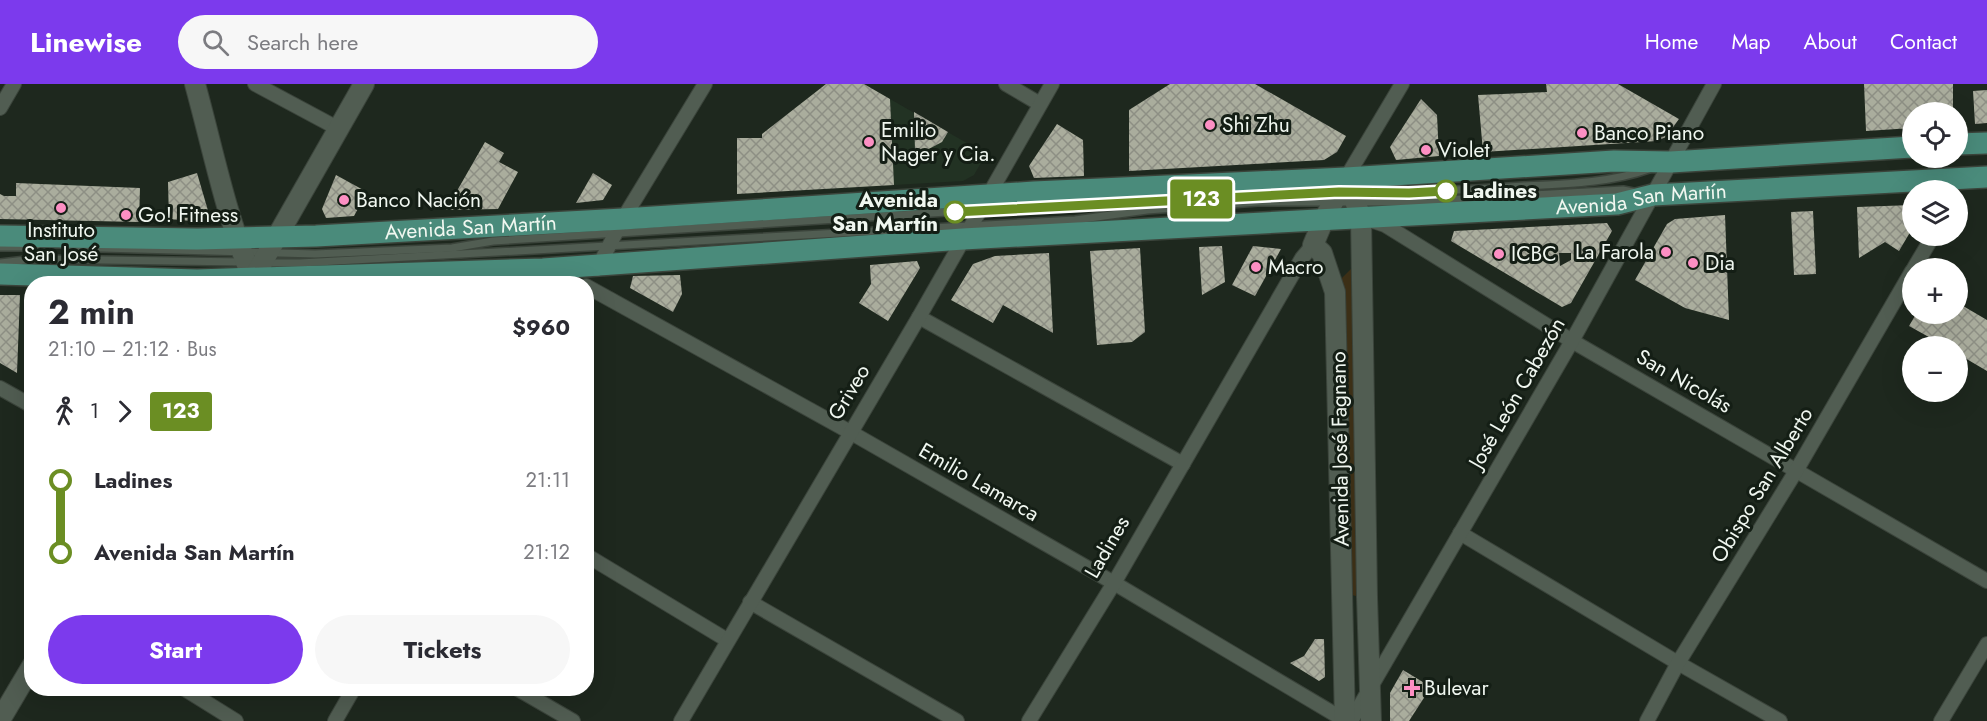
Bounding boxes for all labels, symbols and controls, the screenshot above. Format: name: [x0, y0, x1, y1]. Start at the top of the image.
search box: [178, 15, 598, 69]
text: Linewise: [30, 22, 142, 63]
icon: search: [199, 26, 232, 59]
text: Search here: [247, 26, 358, 58]
text: Home: [1645, 27, 1698, 57]
text: Map: [1731, 27, 1771, 57]
text: About: [1804, 27, 1857, 57]
text: Contact: [1890, 27, 1957, 57]
map controls: [1902, 102, 1968, 402]
button: locate: [1902, 102, 1968, 168]
place label: Shi Zhu: [1222, 110, 1290, 140]
place label: Emilio Nager y Cia.: [881, 115, 995, 169]
marker: Shi Zhu: [1203, 118, 1217, 132]
place label: Banco Piano: [1594, 118, 1704, 148]
marker: Banco Piano: [1575, 126, 1589, 140]
marker: Emilio Nager y Cia.: [862, 135, 876, 149]
place label: Violet: [1438, 135, 1489, 165]
marker: Violet: [1419, 143, 1433, 157]
place label: Ladines: [1462, 176, 1537, 206]
street label: Avenida San Martín: [1555, 176, 1727, 222]
line badge: 123: [1166, 180, 1236, 218]
marker: Ladines: [1435, 180, 1457, 202]
button: layers: [1902, 180, 1968, 246]
text: 123: [1182, 184, 1220, 214]
place label: Banco Nación: [356, 185, 481, 215]
place label: Avenida San Martín: [832, 185, 938, 239]
marker: Banco Nación: [337, 193, 351, 207]
place label: Go! Fitness: [138, 200, 238, 230]
marker: Instituto San José: [54, 201, 68, 215]
marker: Avenida San Martín: [944, 201, 966, 223]
marker: Go! Fitness: [119, 208, 133, 222]
street label: Avenida San Martín: [384, 208, 558, 247]
place label: Instituto San José: [24, 215, 99, 269]
place label: La Farola: [1575, 237, 1654, 267]
place label: ICBC: [1511, 239, 1557, 269]
marker: La Farola: [1659, 245, 1673, 259]
marker: ICBC: [1492, 247, 1506, 261]
place label: Dia: [1705, 248, 1735, 278]
place label: Macro: [1268, 252, 1324, 282]
marker: Dia: [1686, 256, 1700, 270]
button: +: [1902, 258, 1968, 324]
marker: Macro: [1249, 260, 1263, 274]
text: 2 min: [48, 289, 135, 336]
text: $960: [512, 311, 570, 343]
street label: José León Cabezón: [1460, 312, 1572, 477]
text: 21:10 – 21:12 · Bus: [48, 335, 217, 364]
button: −: [1902, 336, 1968, 402]
street label: San Nicolás: [1631, 342, 1737, 420]
street label: Avenida José Fagnano: [1323, 351, 1357, 547]
street label: Griveo: [821, 358, 877, 426]
icon: walk: [48, 395, 81, 428]
icon: forward: [108, 395, 141, 428]
text: 123: [162, 396, 200, 426]
text: 1: [90, 397, 99, 426]
street label: Obispo San Alberto: [1704, 402, 1820, 568]
street label: Emilio Lamarca: [913, 435, 1045, 529]
text: Ladines: [94, 464, 172, 496]
text: 21:11: [526, 466, 570, 495]
street label: Ladines: [1077, 510, 1137, 584]
text: Avenida San Martín: [94, 536, 295, 568]
text: 21:12: [523, 538, 570, 567]
button: Start: [48, 615, 303, 684]
button: Tickets: [315, 615, 570, 684]
place label: Bulevar: [1424, 673, 1489, 703]
marker: Bulevar: [1405, 681, 1419, 695]

